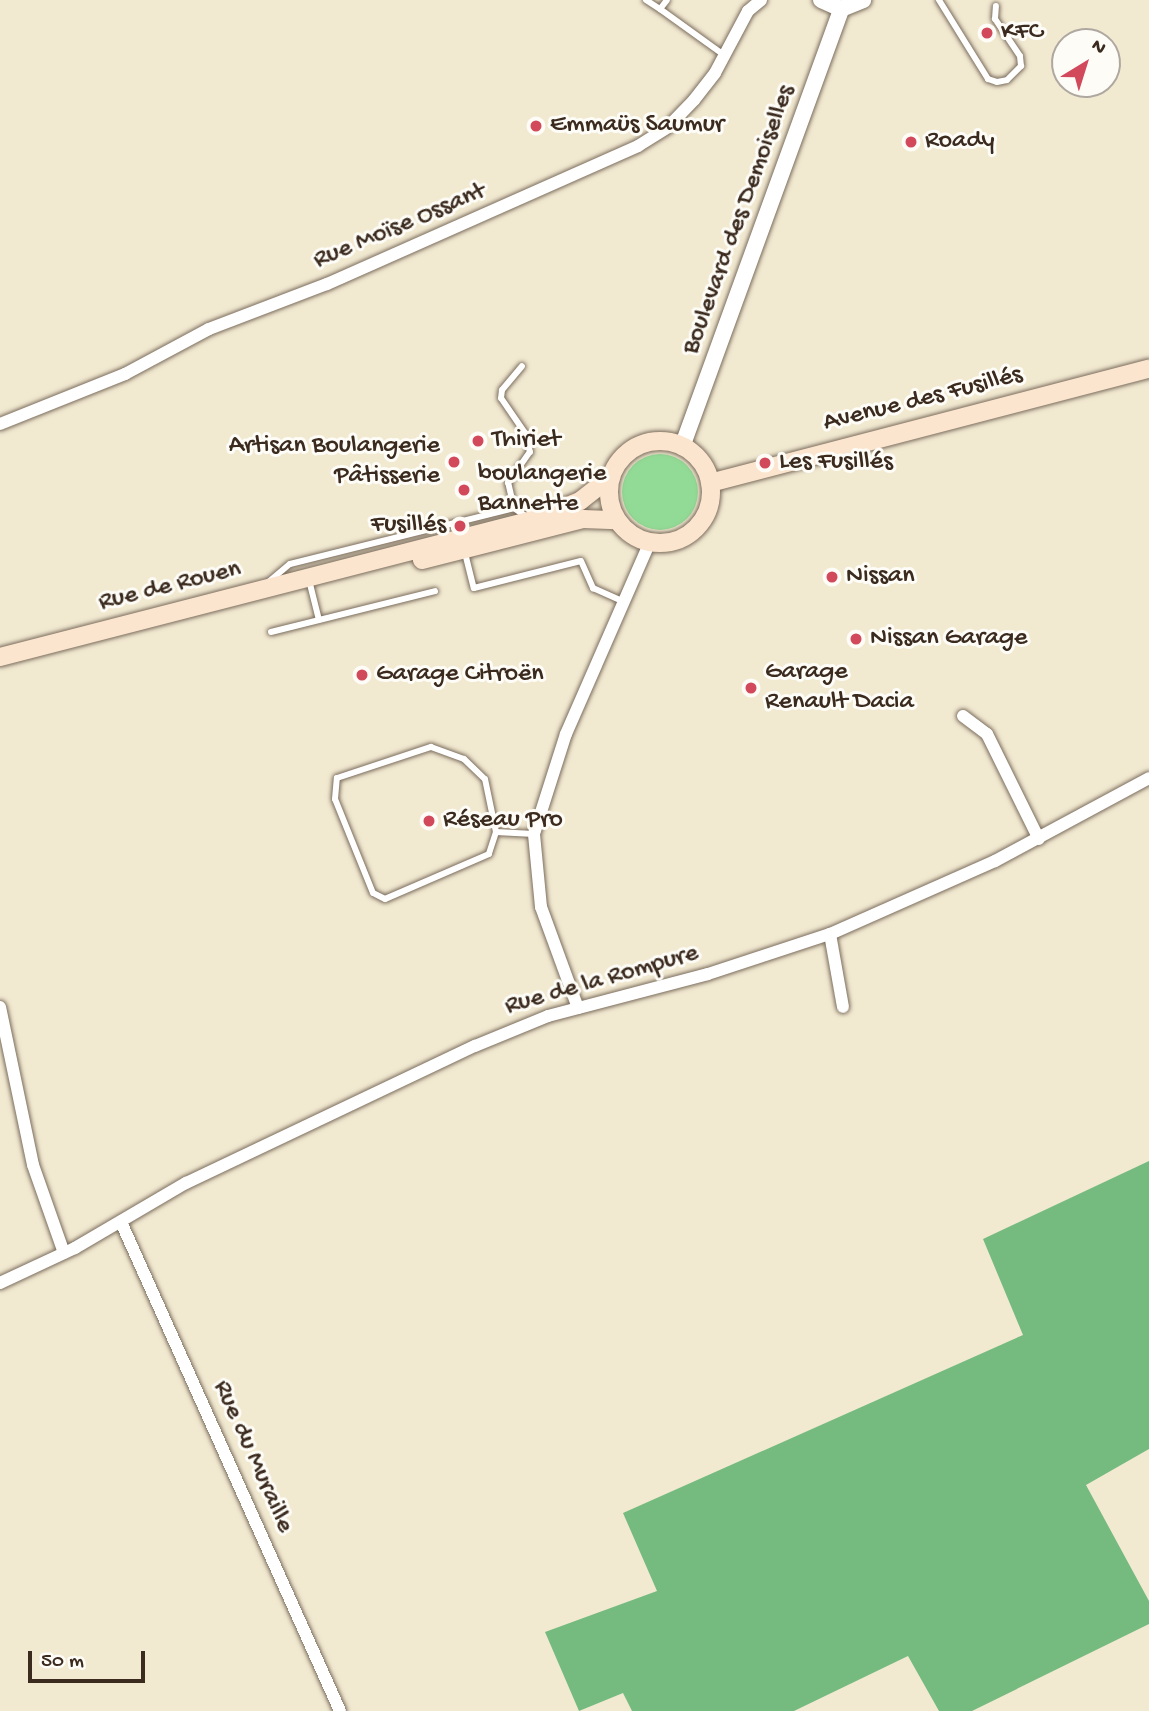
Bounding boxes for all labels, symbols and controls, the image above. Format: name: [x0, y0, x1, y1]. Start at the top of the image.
place label: KFC: [1001, 17, 1043, 49]
marker: KFC: [979, 25, 995, 41]
north arrow: [1051, 28, 1121, 98]
text: N: [1086, 35, 1110, 61]
street label: Boulevard des Demoiselles: [677, 81, 803, 359]
place label: Emmaüs Saumur: [550, 110, 724, 142]
marker: Emmaüs Saumur: [528, 118, 544, 134]
place label: Roady: [925, 126, 995, 158]
marker: Roady: [903, 134, 919, 150]
street label: Rue Moïse Ossant: [309, 177, 491, 277]
street label: Avenue des Fusillés: [820, 360, 1026, 440]
place label: Thiriet: [492, 425, 560, 457]
place label: Artisan Boulangerie Pâtisserie: [229, 431, 440, 492]
marker: Thiriet: [470, 433, 486, 449]
place label: Les Fusillés: [779, 447, 893, 479]
marker: Artisan Boulangerie Pâtisserie: [446, 454, 462, 470]
marker: Les Fusillés: [757, 455, 773, 471]
place label: boulangerie Bannette: [478, 459, 606, 520]
marker: boulangerie Bannette: [456, 482, 472, 498]
place label: Fusillés: [371, 510, 446, 542]
marker: Fusillés: [452, 518, 468, 534]
street label: Rue de Rouen: [96, 554, 244, 620]
place label: Nissan: [846, 561, 915, 593]
marker: Nissan: [824, 569, 840, 585]
place label: Nissan Garage: [870, 623, 1027, 655]
marker: Nissan Garage: [848, 631, 864, 647]
place label: Garage Renault Dacia: [765, 657, 914, 718]
place label: Garage Citroën: [376, 659, 544, 691]
marker: Garage Citroën: [354, 667, 370, 683]
marker: Garage Renault Dacia: [743, 680, 759, 696]
place label: Réseau Pro: [443, 805, 563, 837]
marker: Réseau Pro: [421, 813, 437, 829]
street label: Rue de la Rompure: [502, 938, 702, 1024]
street label: Rue du Muraille: [205, 1376, 299, 1538]
scale bar: [32, 1638, 149, 1682]
text: 50 m: [41, 1650, 84, 1675]

